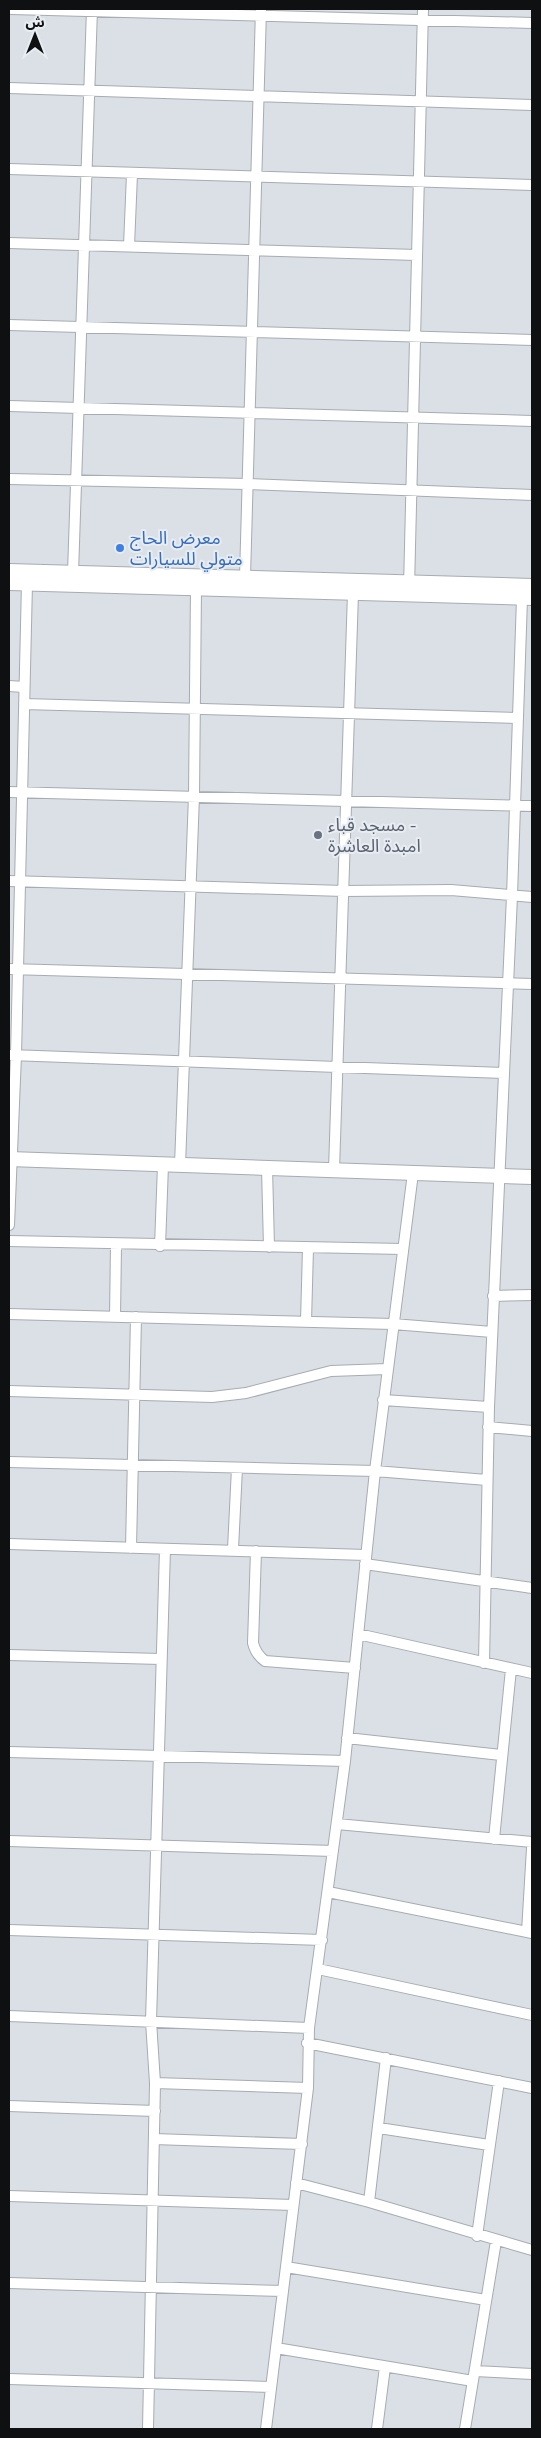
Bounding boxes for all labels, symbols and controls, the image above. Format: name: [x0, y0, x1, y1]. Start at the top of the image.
north arrow: [10, 10, 60, 60]
text: ش: [25, 12, 45, 33]
place label: معرض الحاج متولي للسيارات: [130, 525, 243, 573]
marker: معرض الحاج متولي للسيارات: [114, 542, 126, 554]
place label: مسجد قباء - امبدة العاشرة: [328, 812, 421, 860]
marker: مسجد قباء - امبدة العاشرة: [312, 829, 324, 841]

